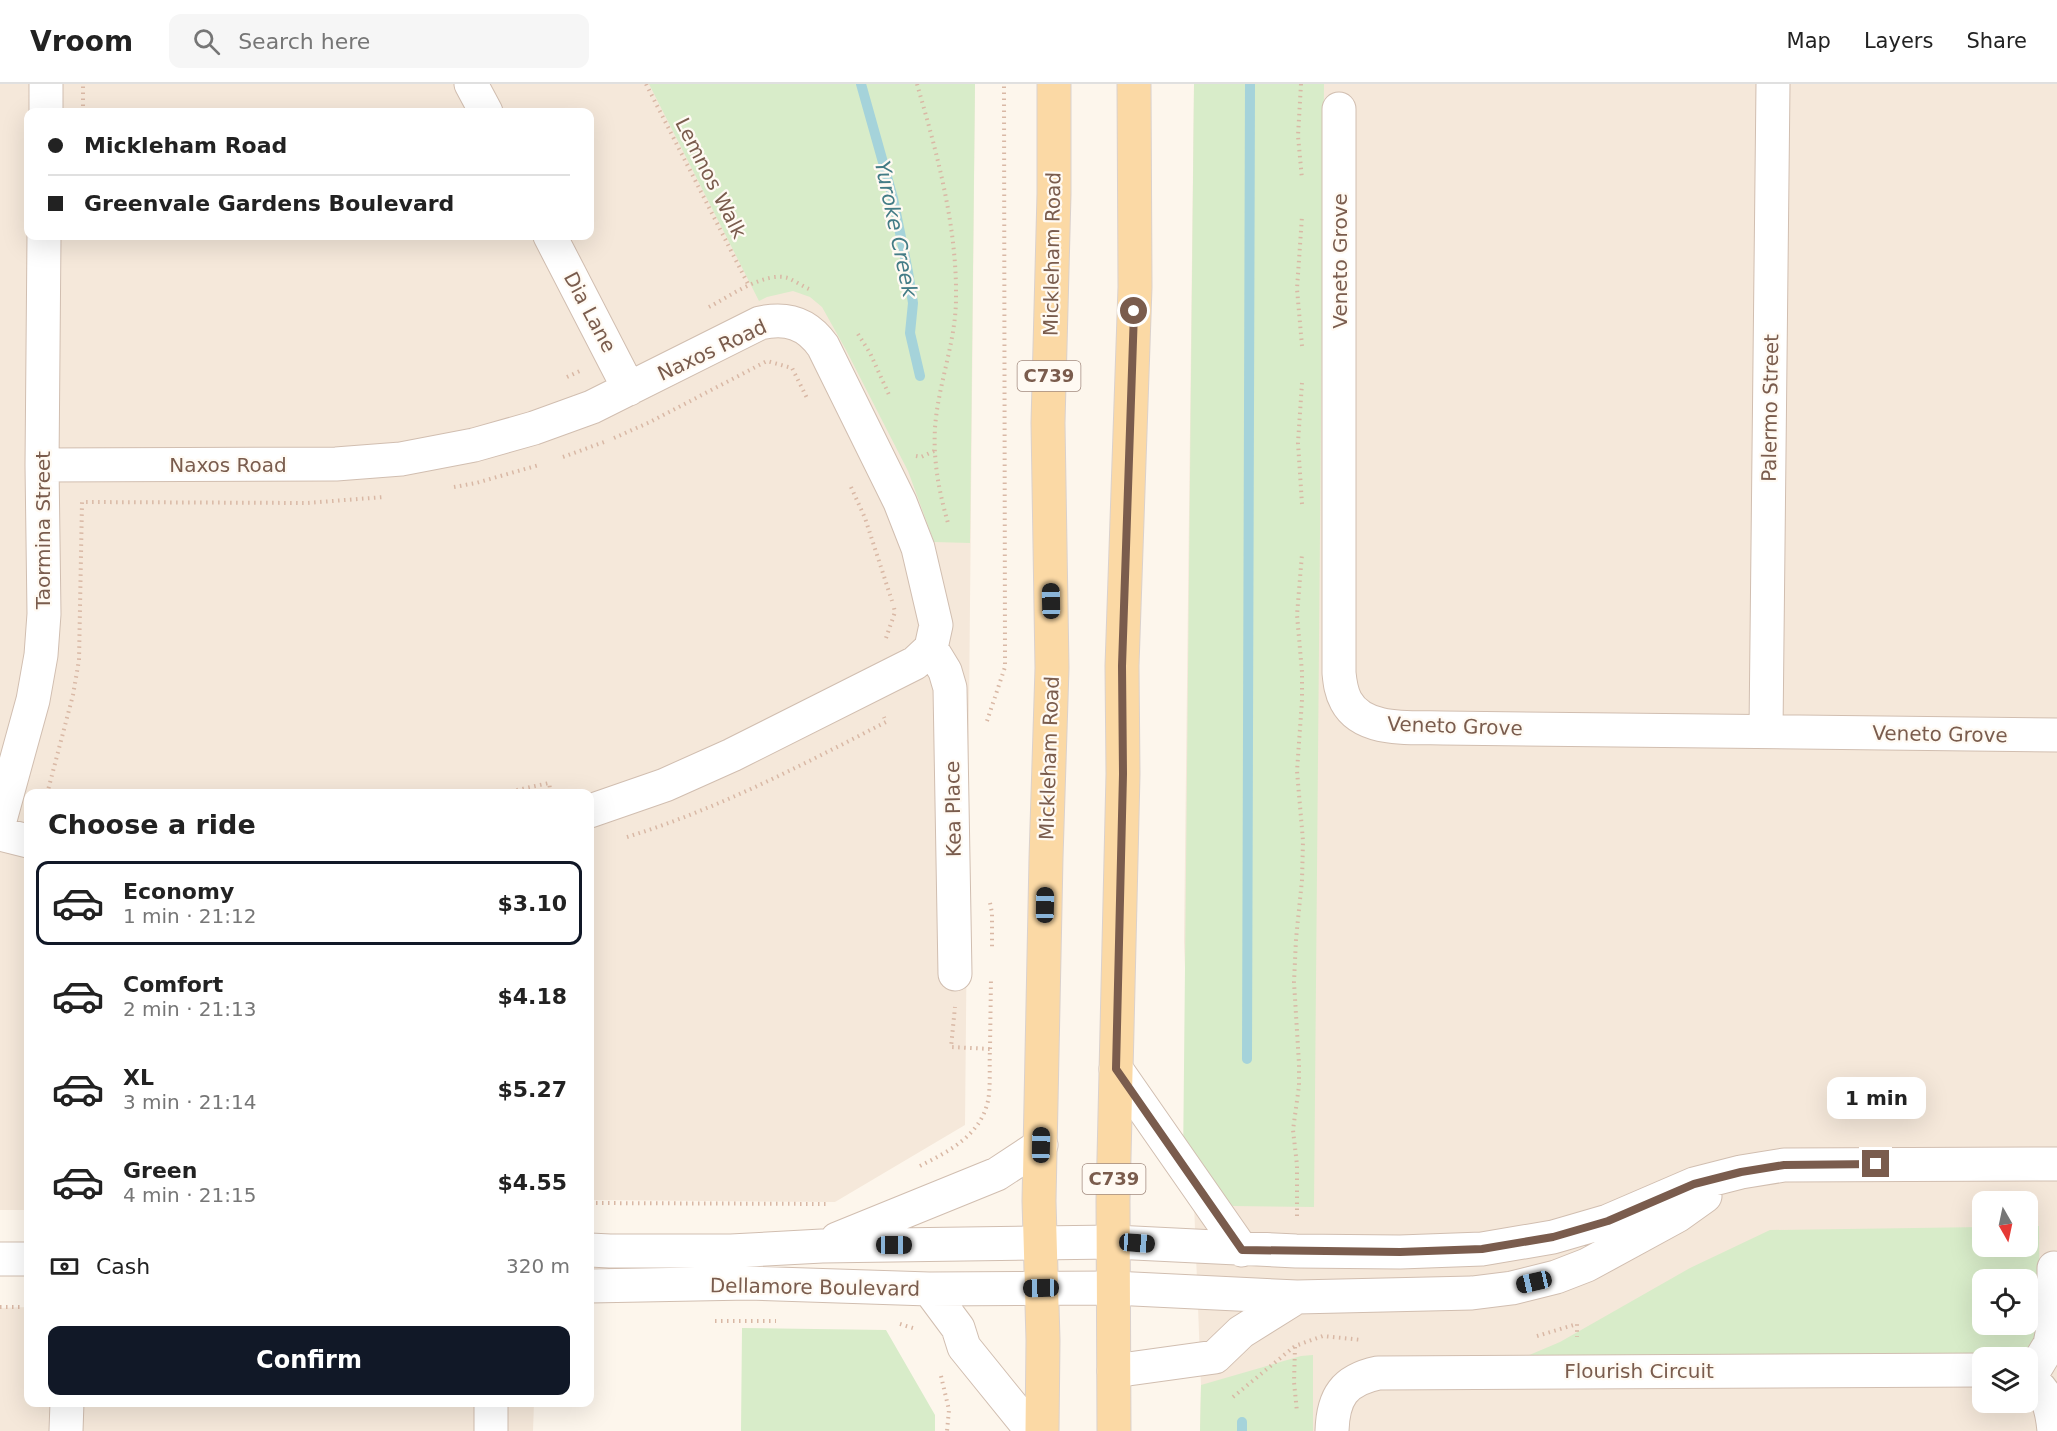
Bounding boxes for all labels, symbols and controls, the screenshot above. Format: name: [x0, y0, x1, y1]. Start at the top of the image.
search box: [169, 14, 589, 68]
text: Vroom: [30, 25, 133, 58]
icon: search: [190, 25, 223, 58]
text: Search here: [238, 29, 370, 54]
text: Map: [1787, 29, 1831, 53]
text: Layers: [1864, 29, 1933, 53]
text: Share: [1966, 29, 2027, 53]
street label: Lemnos Walk: [670, 114, 752, 243]
text: Mickleham Road: [84, 133, 287, 158]
water label: Yuroke Creek: [870, 159, 922, 300]
street label: Mickleham Road: [1039, 172, 1065, 336]
text: Greenvale Gardens Boulevard: [84, 191, 454, 216]
street label: Veneto Grove: [1328, 193, 1352, 329]
street label: Dia Lane: [559, 268, 621, 356]
route start: [1120, 297, 1147, 324]
street label: Naxos Road: [654, 314, 770, 386]
street label: Palermo Street: [1757, 334, 1783, 482]
road number: C739: [1018, 361, 1080, 391]
street label: Taormina Street: [31, 451, 55, 610]
street label: Naxos Road: [169, 453, 287, 477]
car: [1042, 583, 1060, 619]
street label: Mickleham Road: [1034, 676, 1064, 840]
street label: Veneto Grove: [1387, 712, 1523, 740]
street label: Veneto Grove: [1872, 721, 2008, 747]
street label: Kea Place: [940, 761, 966, 857]
text: Choose a ride: [48, 809, 256, 840]
icon: car: [51, 876, 105, 930]
text: Economy: [123, 879, 234, 904]
car: [1036, 887, 1054, 923]
text: $3.10: [497, 891, 567, 916]
text: 1 min · 21:12: [123, 904, 257, 928]
icon: car: [51, 969, 105, 1023]
text: Comfort: [123, 972, 223, 997]
text: $4.18: [497, 984, 567, 1009]
text: 2 min · 21:13: [123, 997, 257, 1021]
icon: car: [51, 1062, 105, 1116]
text: XL: [123, 1065, 154, 1090]
text: $5.27: [497, 1077, 567, 1102]
callout: 1 min: [1826, 1077, 1926, 1119]
text: 1 min: [1845, 1086, 1908, 1110]
text: 3 min · 21:14: [123, 1090, 257, 1114]
car: [1032, 1127, 1050, 1163]
route end: [1862, 1150, 1889, 1177]
icon: car: [51, 1155, 105, 1209]
text: Green: [123, 1158, 197, 1183]
road number: C739: [1082, 1164, 1146, 1194]
text: $4.55: [497, 1170, 567, 1195]
text: 4 min · 21:15: [123, 1183, 257, 1207]
north arrow: [1972, 1191, 2038, 1257]
map controls: [1972, 1191, 2038, 1413]
car: [1118, 1233, 1156, 1253]
car: [876, 1236, 912, 1254]
icon: cash: [48, 1250, 81, 1283]
text: Cash: [96, 1254, 150, 1279]
text: 320 m: [506, 1254, 570, 1278]
car: [1514, 1269, 1554, 1295]
button: locate: [1972, 1269, 2038, 1335]
street label: Dellamore Boulevard: [710, 1273, 920, 1301]
car: [1023, 1279, 1059, 1297]
button: Confirm: [48, 1326, 570, 1395]
button: layers: [1972, 1347, 2038, 1413]
street label: Flourish Circuit: [1564, 1359, 1714, 1383]

